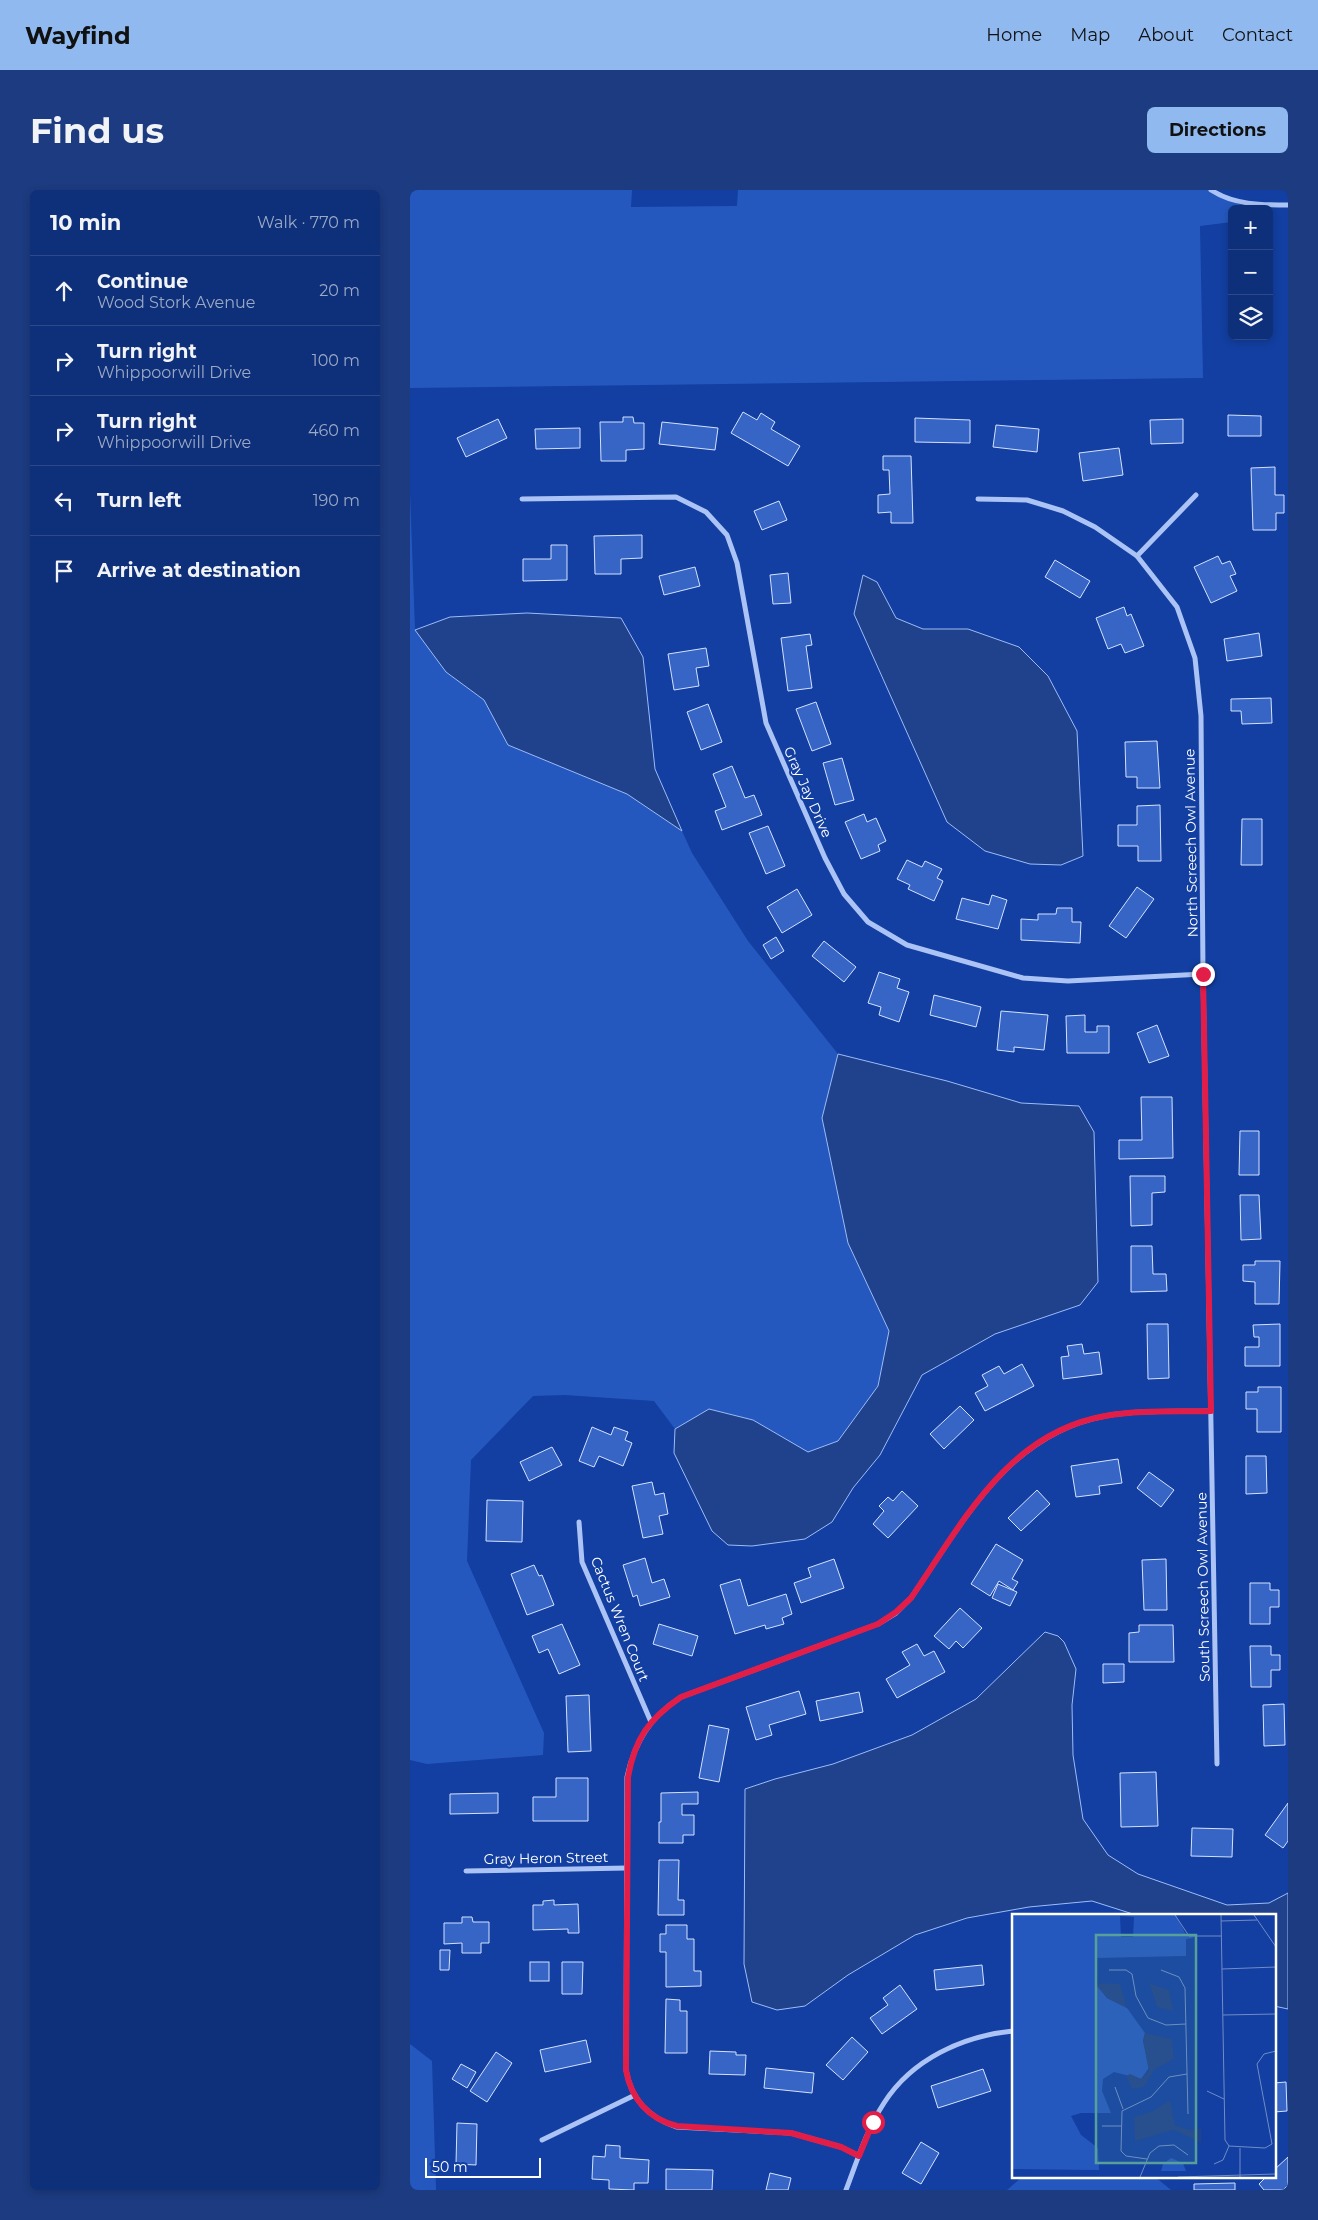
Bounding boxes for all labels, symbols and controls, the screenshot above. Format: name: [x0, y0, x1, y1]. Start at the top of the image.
text: Wayfind: [25, 21, 131, 50]
text: Home: [986, 24, 1042, 46]
text: Map: [1070, 24, 1110, 46]
text: About: [1138, 24, 1194, 46]
text: Contact: [1222, 24, 1293, 46]
button: Directions: [1147, 107, 1288, 153]
text: Find us: [30, 109, 164, 152]
map controls: [1228, 205, 1273, 340]
button: +: [1228, 205, 1273, 250]
text: 10 min: [50, 210, 121, 235]
text: Walk · 770 m: [257, 213, 360, 232]
button: −: [1228, 250, 1273, 295]
text: Continue: [97, 270, 188, 293]
icon: ahead: [50, 277, 78, 305]
text: 20 m: [319, 281, 360, 300]
text: Wood Stork Avenue: [97, 293, 256, 312]
button: layers: [1228, 295, 1273, 340]
text: Turn right: [97, 340, 197, 363]
icon: right: [50, 347, 78, 375]
text: 100 m: [312, 351, 360, 370]
text: Whippoorwill Drive: [97, 363, 251, 382]
text: Turn right: [97, 410, 197, 433]
icon: right: [50, 417, 78, 445]
text: 460 m: [308, 421, 360, 440]
text: Whippoorwill Drive: [97, 433, 251, 452]
icon: left: [50, 487, 78, 515]
text: Turn left: [97, 489, 182, 512]
text: 190 m: [313, 491, 360, 510]
icon: arrive: [50, 557, 78, 585]
text: Arrive at destination: [97, 559, 301, 582]
street label: Gray Jay Drive: [780, 744, 836, 840]
street label: North Screech Owl Avenue: [1180, 748, 1202, 938]
route end: [1192, 963, 1215, 986]
street label: South Screech Owl Avenue: [1192, 1492, 1214, 1682]
street label: Cactus Wren Court: [587, 1554, 653, 1684]
street label: Gray Heron Street: [484, 1848, 609, 1868]
inset map: [1012, 1914, 1276, 2178]
route start: [862, 2111, 885, 2134]
scale bar: [425, 2155, 541, 2178]
text: 50 m: [432, 2158, 468, 2176]

